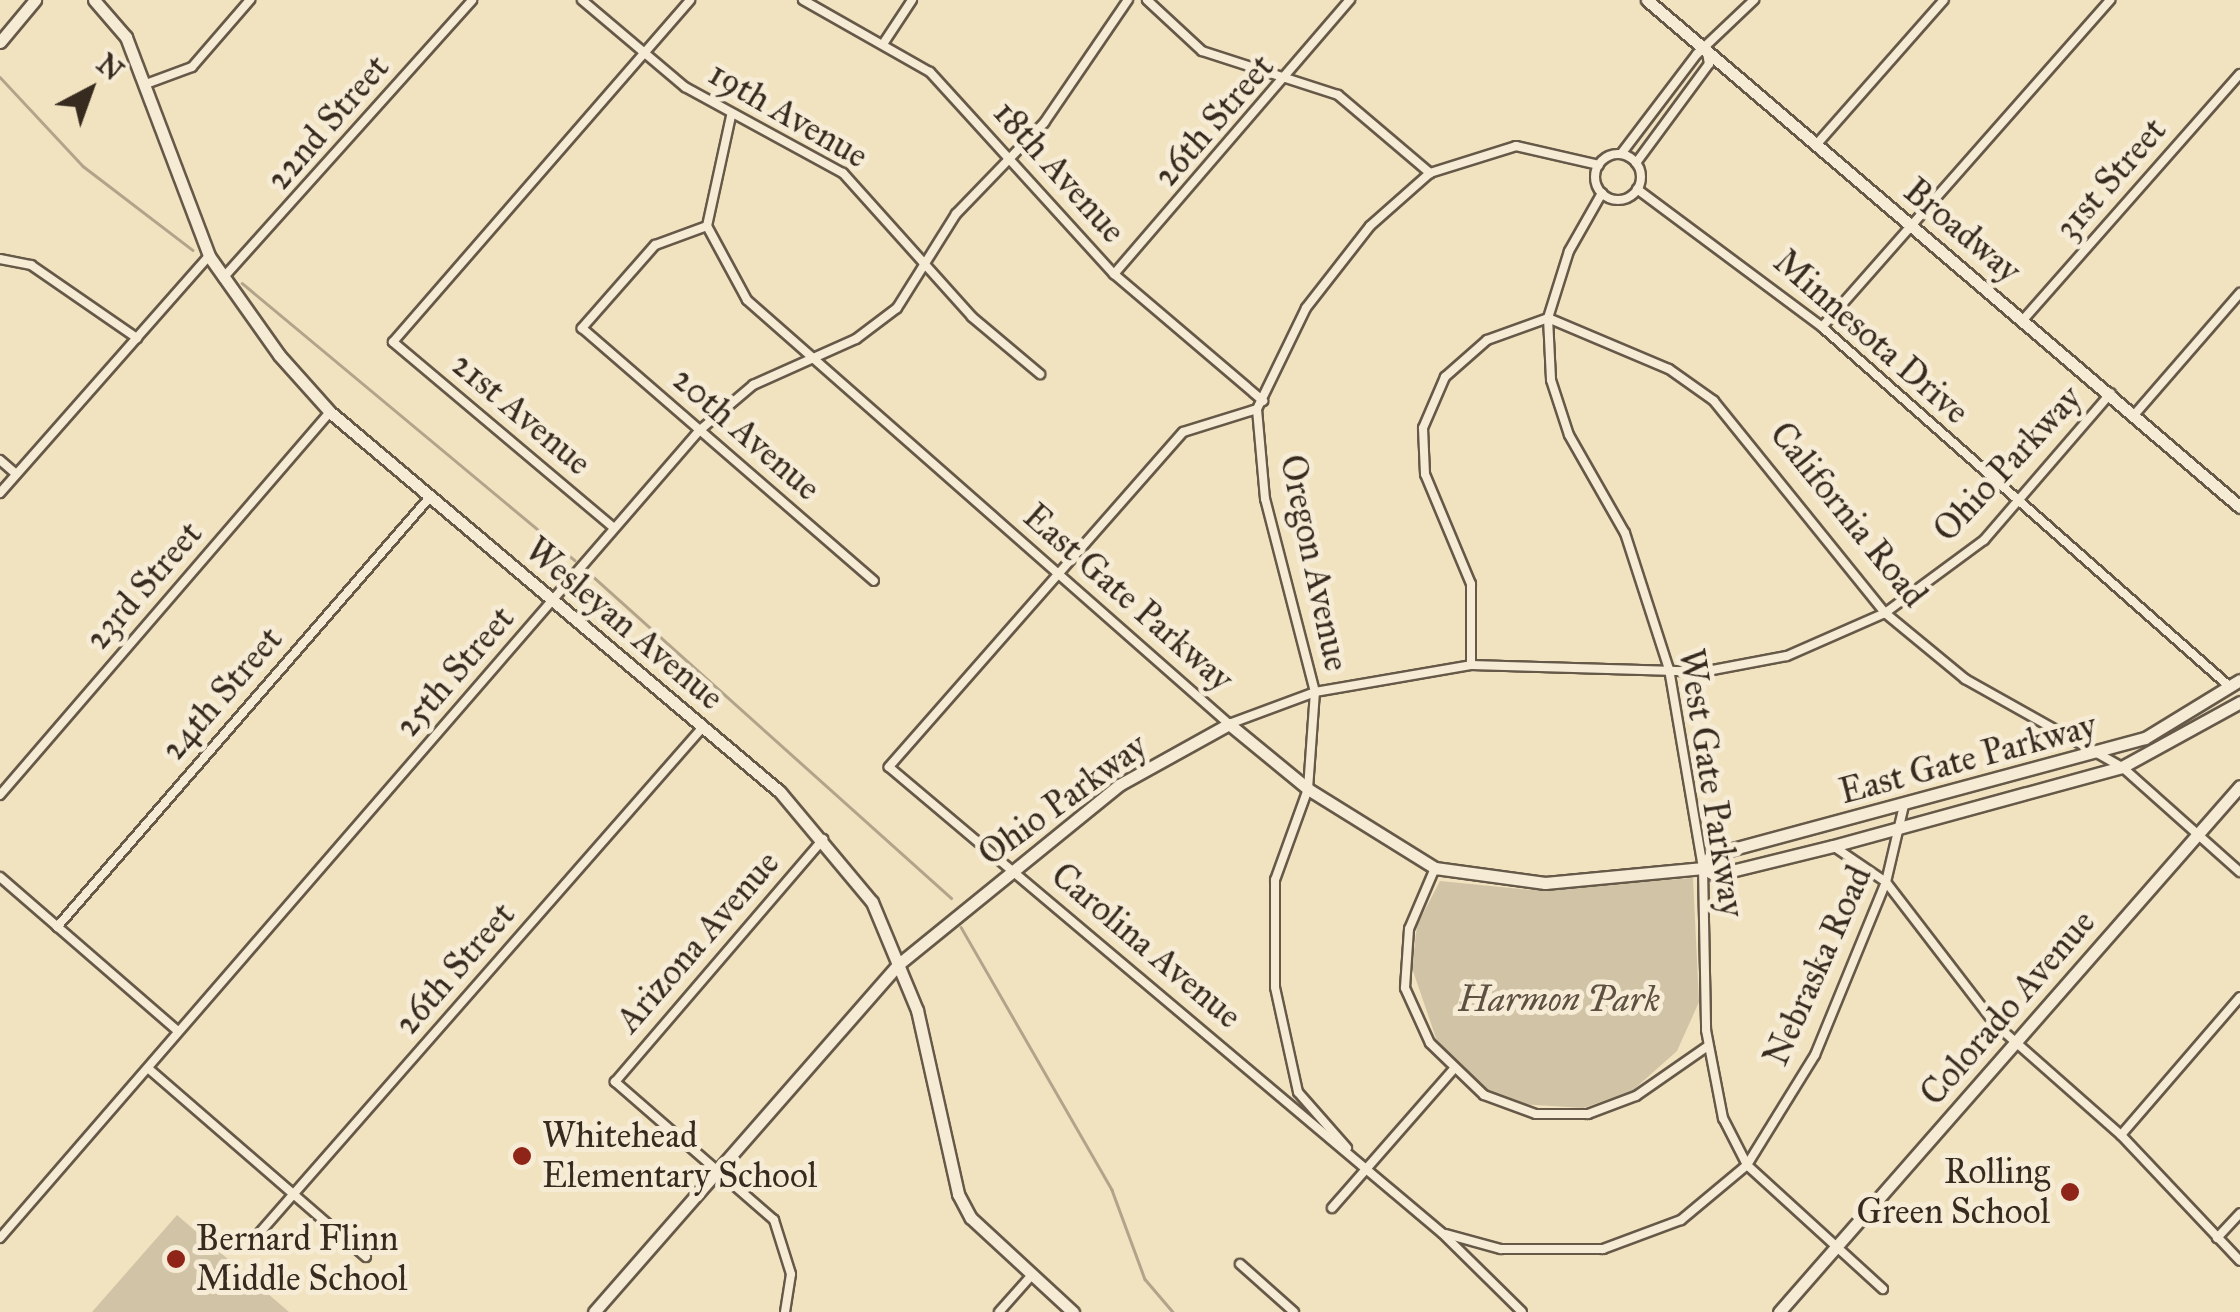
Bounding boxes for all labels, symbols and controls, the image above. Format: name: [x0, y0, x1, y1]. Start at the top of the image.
north arrow: [40, 40, 140, 140]
text: N: [90, 46, 130, 88]
street label: 26th Street: [1145, 46, 1283, 196]
street label: 22nd Street: [258, 47, 398, 199]
street label: 19th Avenue: [701, 53, 875, 177]
street label: 18th Avenue: [984, 92, 1134, 252]
street label: 31st Street: [2047, 110, 2175, 248]
street label: Broadway: [1895, 170, 2029, 292]
street label: Minnesota Drive: [1765, 241, 1977, 433]
street label: 21st Avenue: [443, 344, 599, 484]
street label: 20th Avenue: [664, 358, 828, 510]
street label: Ohio Parkway: [1925, 377, 2091, 551]
street label: California Road: [1761, 414, 1935, 616]
street label: Oregon Avenue: [1271, 451, 1357, 675]
street label: East Gate Parkway: [1015, 495, 1241, 701]
street label: 23rd Street: [77, 513, 211, 659]
street label: Wesleyan Avenue: [516, 529, 732, 719]
street label: 25th Street: [387, 598, 523, 746]
street label: 24th Street: [153, 619, 291, 769]
street label: West Gate Parkway: [1669, 646, 1753, 920]
street label: East Gate Parkway: [1835, 705, 2101, 813]
street label: Ohio Parkway: [971, 725, 1155, 875]
street label: Arizona Avenue: [608, 843, 788, 1041]
street label: Carolina Avenue: [1043, 854, 1249, 1038]
street label: Nebraska Road: [1755, 860, 1881, 1072]
street label: 26th Street: [386, 894, 524, 1044]
street label: Colorado Avenue: [1912, 902, 2104, 1114]
park label: Harmon Park: [1458, 979, 1660, 1021]
place label: Whitehead Elementary School: [542, 1115, 817, 1197]
marker: Whitehead Elementary School: [511, 1145, 533, 1167]
place label: Rolling Green School: [1857, 1151, 2050, 1233]
marker: Rolling Green School: [2059, 1181, 2081, 1203]
place label: Bernard Flinn Middle School: [196, 1218, 408, 1300]
marker: Bernard Flinn Middle School: [165, 1248, 187, 1270]

